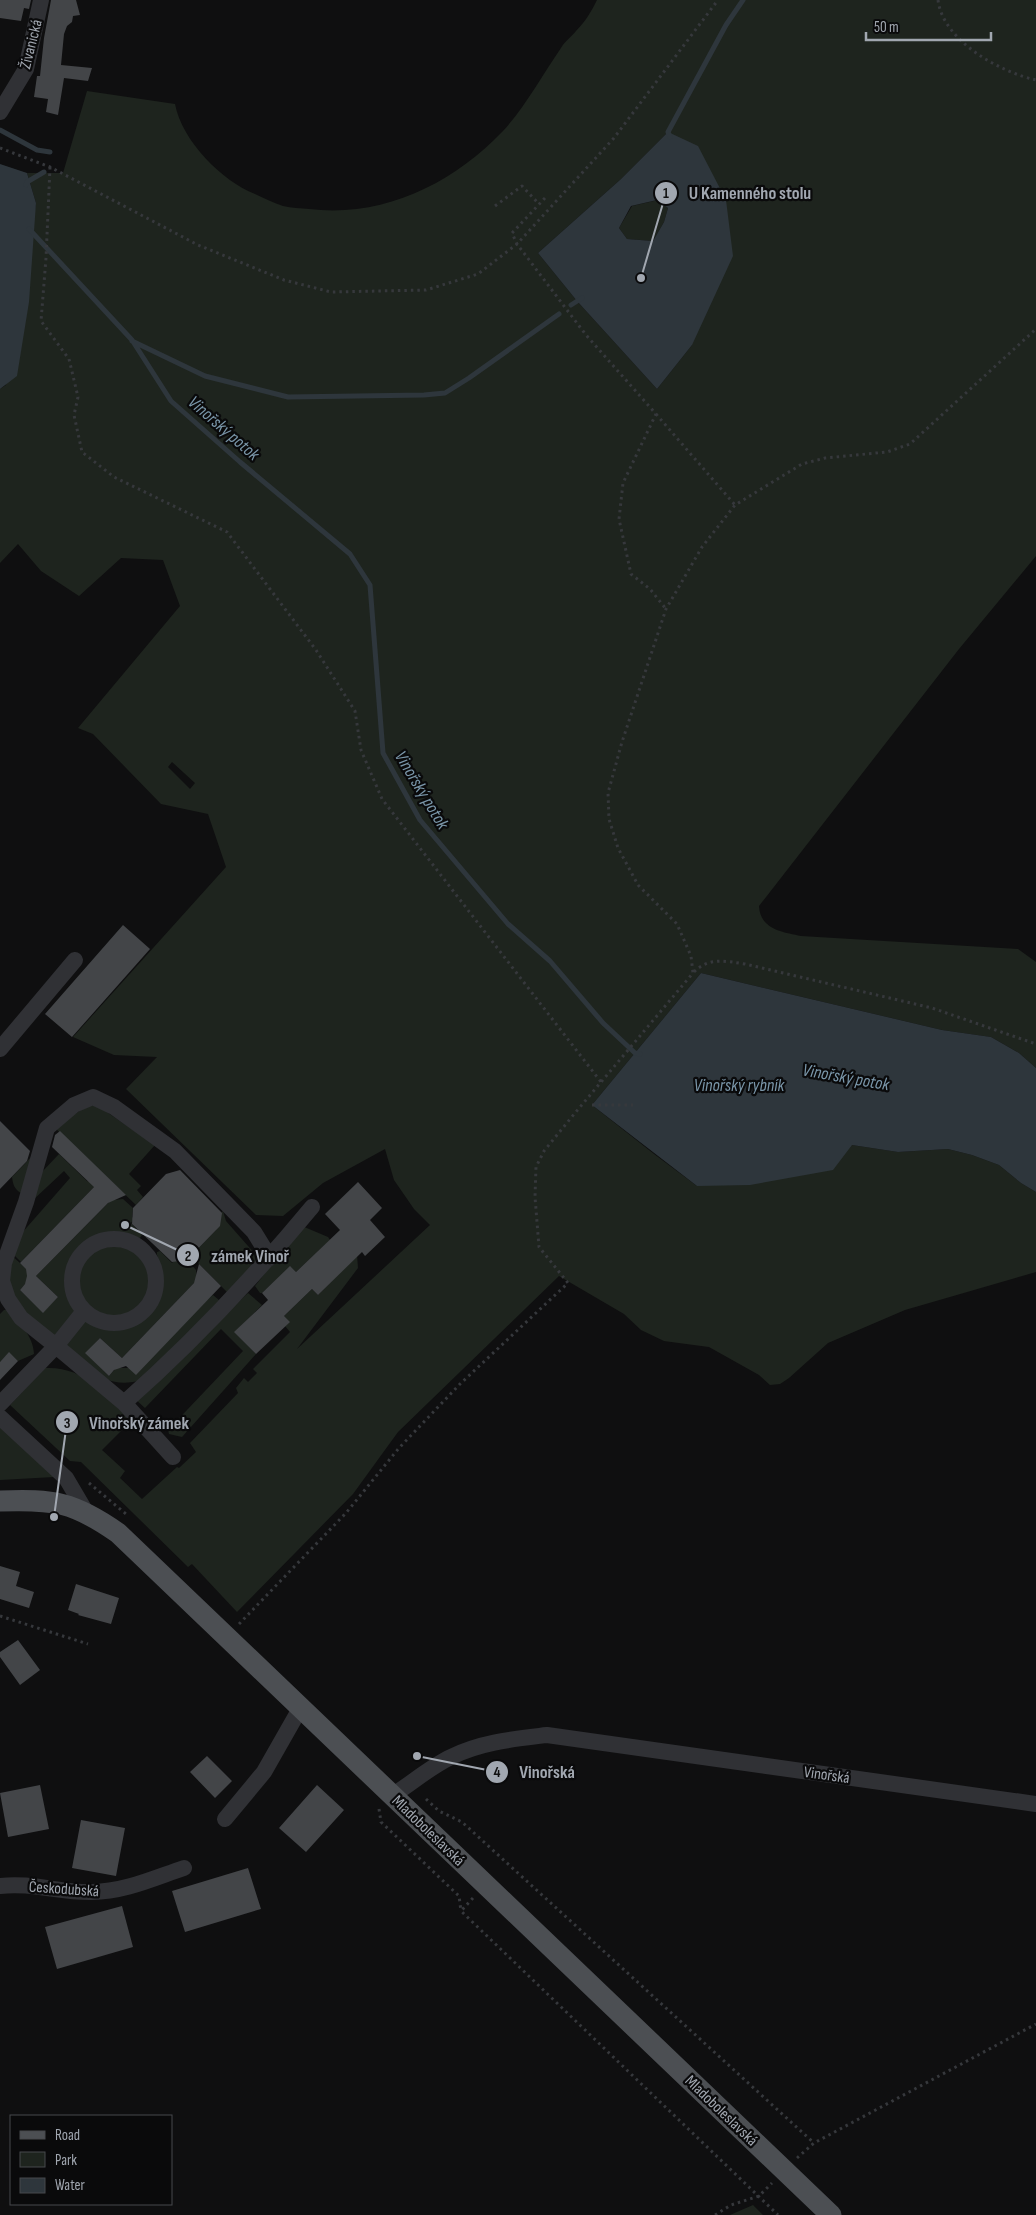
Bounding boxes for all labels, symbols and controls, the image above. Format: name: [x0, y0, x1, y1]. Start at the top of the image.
scale bar: [866, 10, 991, 42]
street label: Živanická: [16, 18, 47, 71]
text: 50 m: [874, 18, 899, 37]
callout: U Kamenného stolu: [653, 177, 821, 210]
text: U Kamenného stolu: [689, 183, 811, 204]
text: 1: [663, 184, 669, 203]
water label: Vinořský potok: [184, 392, 265, 466]
water label: Vinořský potok: [390, 747, 454, 834]
water label: Vinořský potok: [801, 1060, 892, 1096]
water label: Vinořský rybník: [694, 1075, 786, 1096]
callout: zámek Vinoř: [176, 1239, 299, 1272]
text: zámek Vinoř: [211, 1246, 290, 1267]
text: 2: [185, 1247, 191, 1266]
callout: Vinořský zámek: [54, 1406, 199, 1439]
text: Vinořský zámek: [89, 1413, 189, 1434]
text: 3: [64, 1414, 71, 1433]
callout: Vinořská: [484, 1755, 585, 1788]
text: Vinořská: [519, 1762, 575, 1783]
text: 4: [494, 1763, 501, 1782]
street label: Vinořská: [803, 1763, 851, 1788]
street label: Mladoboleslavská: [388, 1792, 468, 1870]
street label: Českodubská: [28, 1878, 100, 1901]
street label: Mladoboleslavská: [681, 2072, 761, 2150]
legend: [10, 2115, 172, 2205]
text: Road: [55, 2126, 80, 2145]
text: Park: [55, 2151, 77, 2170]
text: Water: [55, 2176, 86, 2195]

